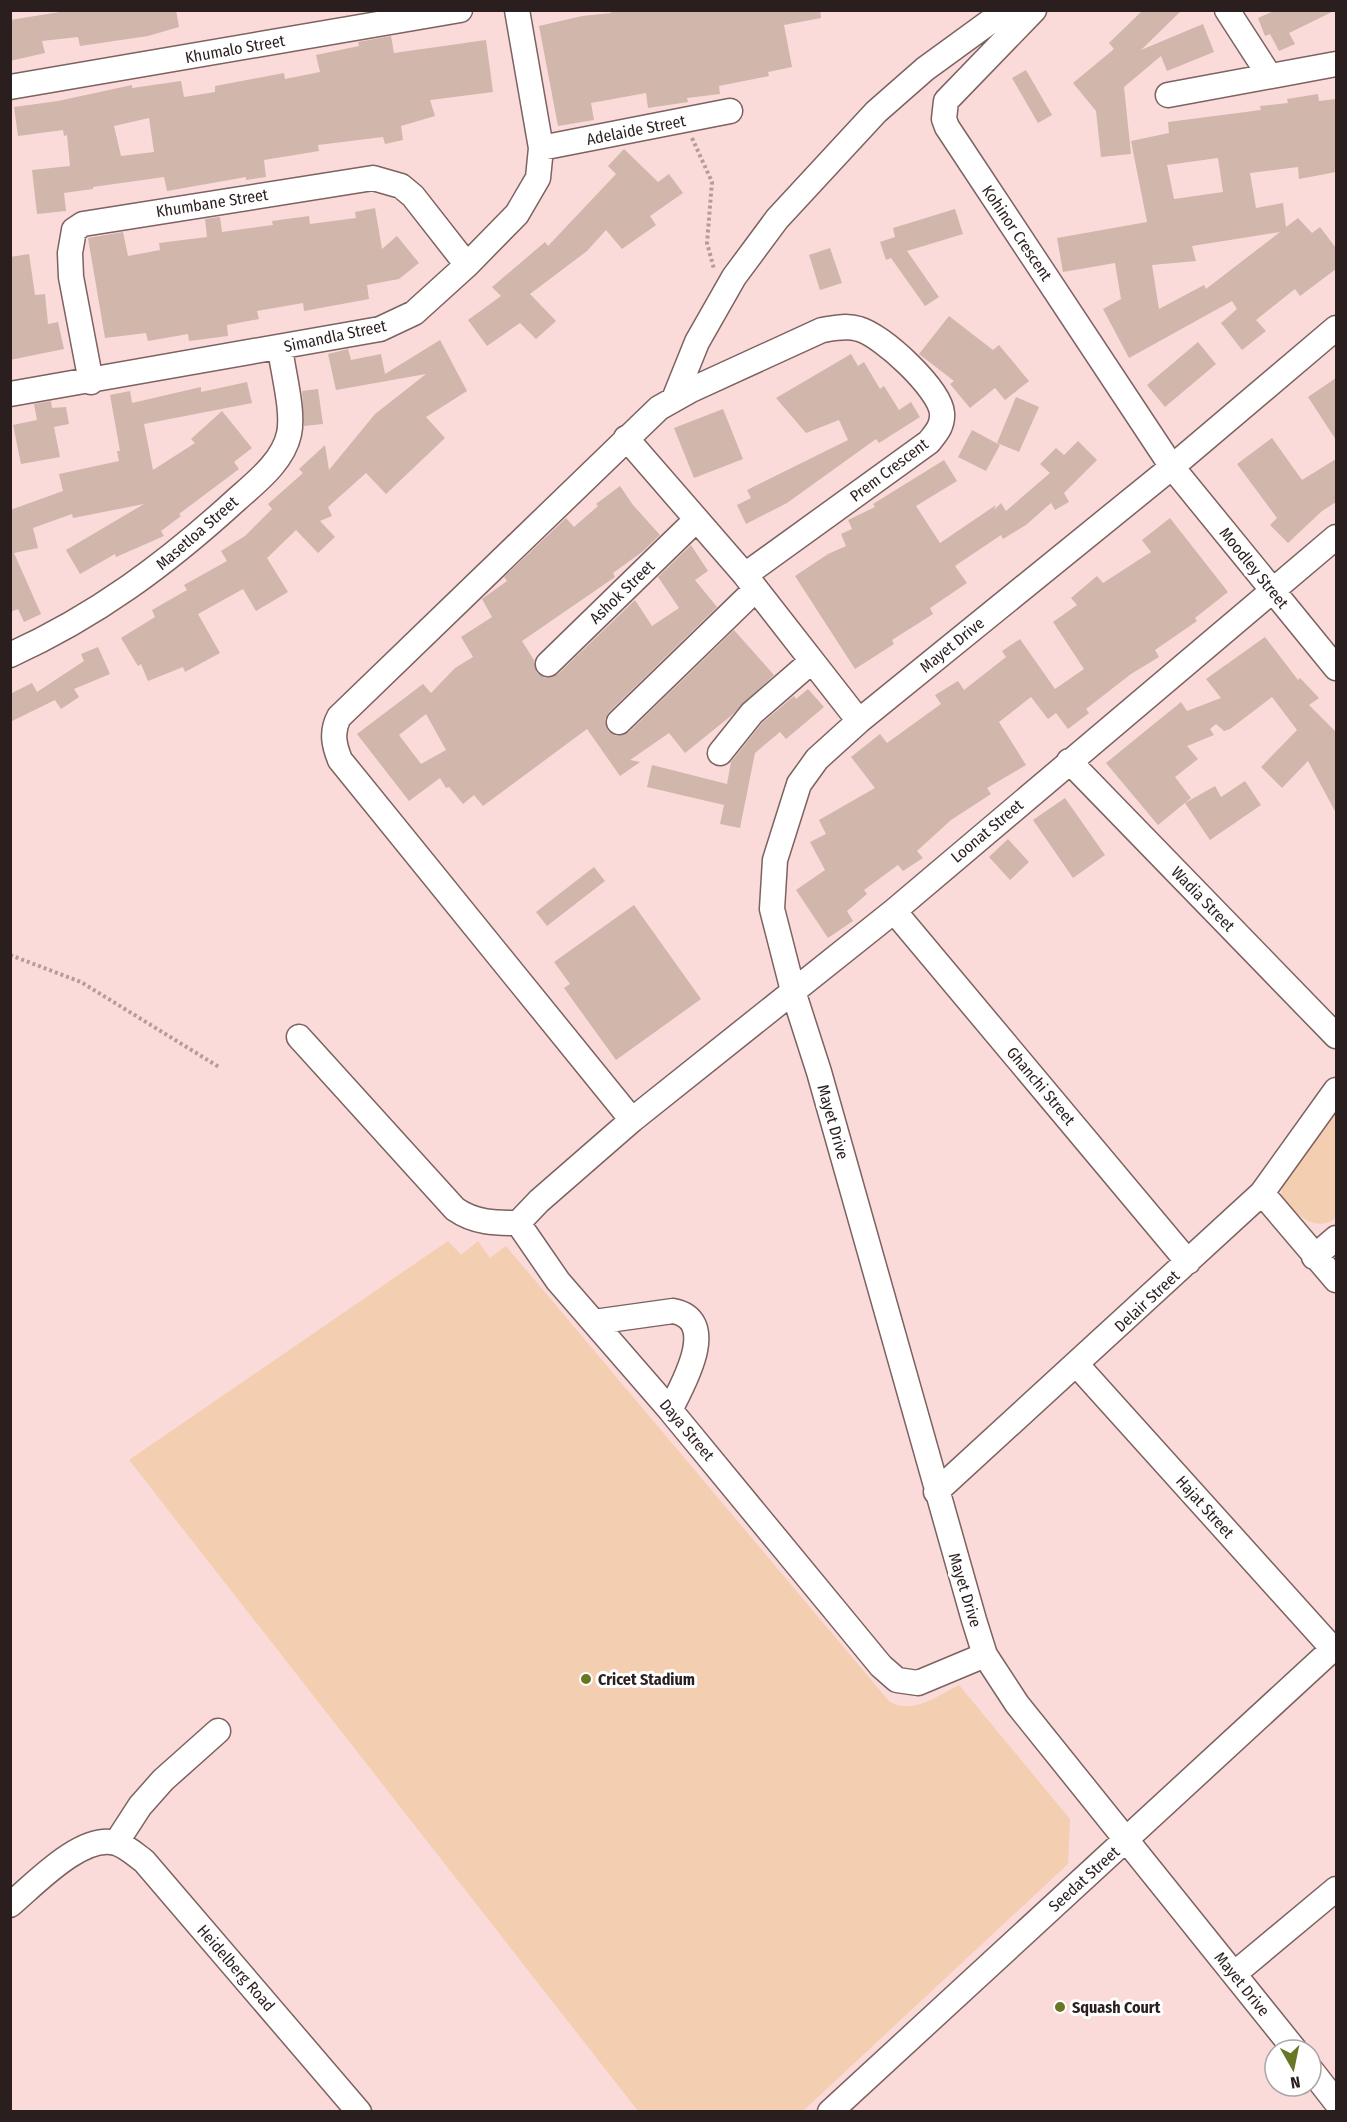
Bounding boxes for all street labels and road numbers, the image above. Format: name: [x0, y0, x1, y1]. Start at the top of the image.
street label: Khumalo Street: [184, 31, 287, 67]
street label: Adelaide Street: [585, 111, 688, 149]
street label: Kohinor Crescent: [978, 182, 1056, 285]
street label: Khumbane Street: [155, 185, 270, 221]
street label: Simandla Street: [282, 316, 389, 356]
street label: Prem Crescent: [846, 434, 932, 506]
street label: Masetloa Street: [152, 492, 242, 574]
street label: Moodley Street: [1215, 524, 1293, 613]
street label: Ashok Street: [586, 556, 659, 628]
street label: Mayet Drive: [916, 613, 988, 677]
street label: Loonat Street: [947, 795, 1027, 867]
street label: Wadia Street: [1167, 863, 1239, 936]
street label: Ghanchi Street: [1003, 1043, 1080, 1130]
street label: Mayet Drive: [813, 1082, 853, 1162]
street label: Delair Street: [1111, 1266, 1184, 1336]
street label: Daya Street: [656, 1395, 719, 1465]
street label: Hajat Street: [1172, 1472, 1239, 1543]
street label: Mayet Drive: [945, 1550, 985, 1630]
street label: Seedat Street: [1045, 1842, 1124, 1916]
street label: Heidelberg Road: [193, 1921, 279, 2015]
street label: Mayet Drive: [1210, 1948, 1274, 2020]

